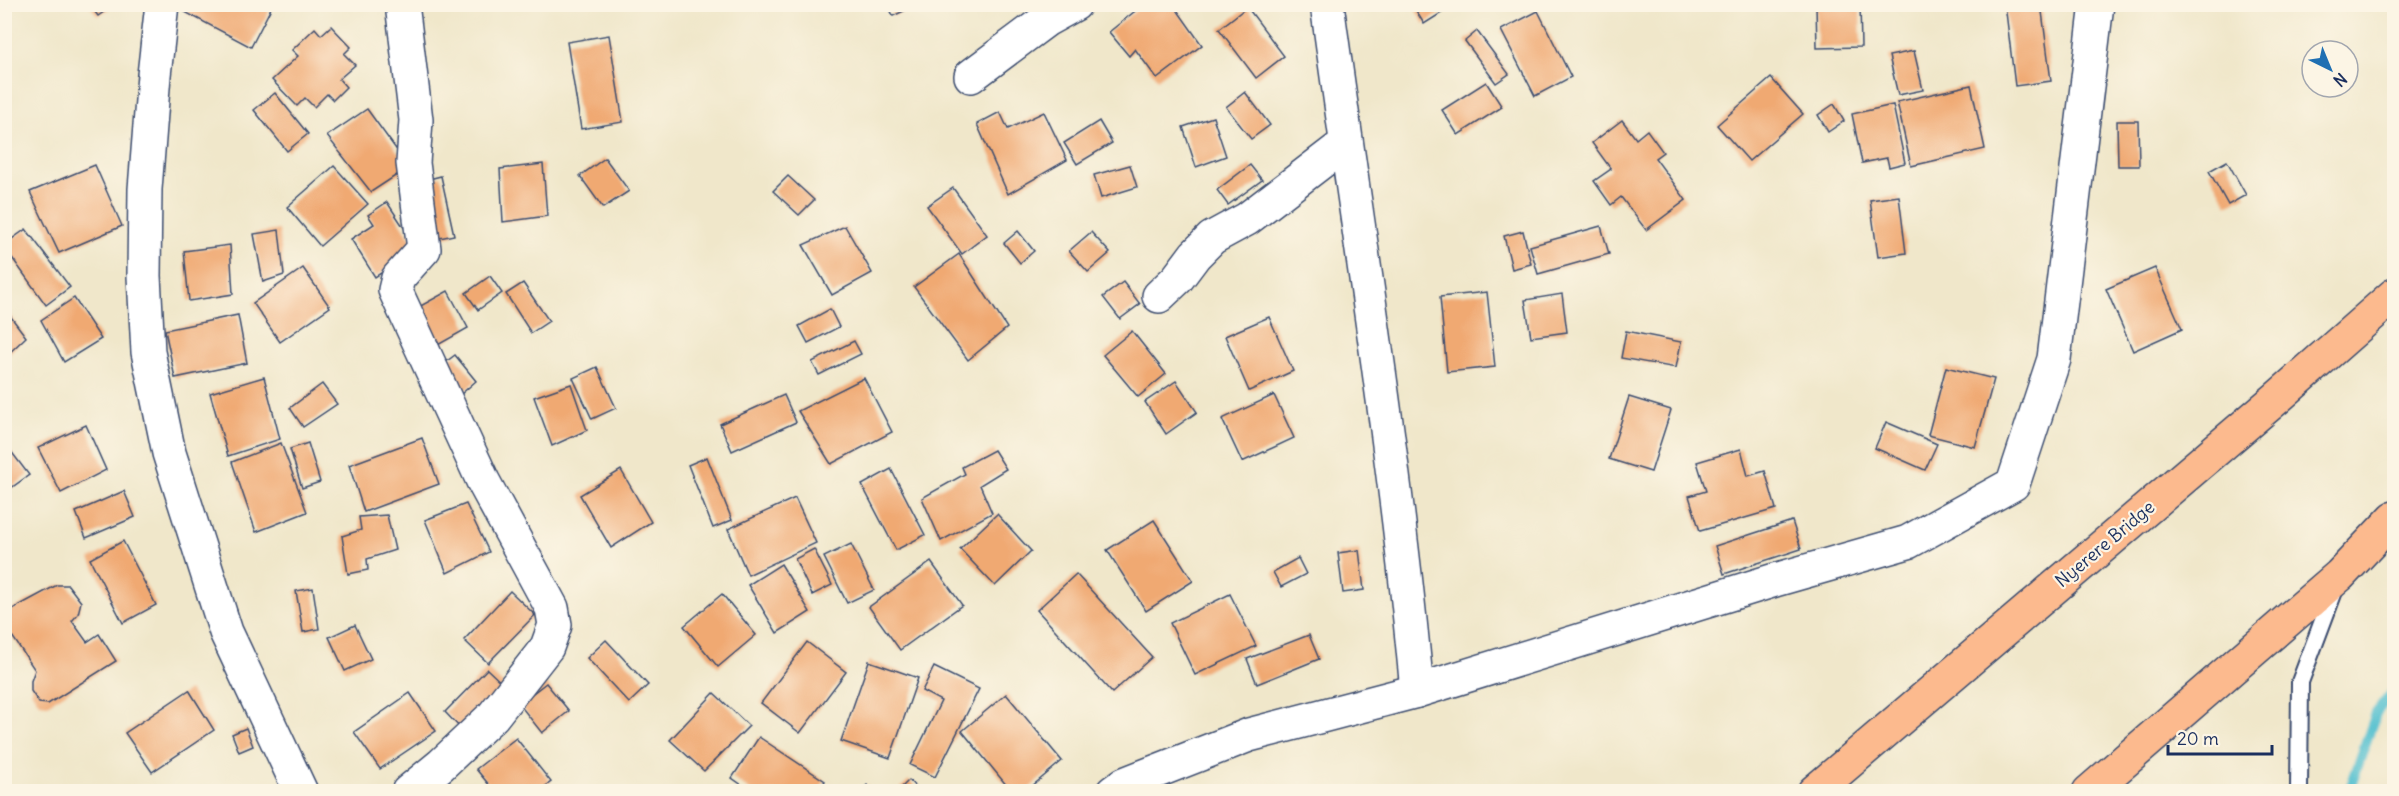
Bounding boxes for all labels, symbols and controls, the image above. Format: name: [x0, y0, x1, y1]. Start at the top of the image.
north arrow: [2300, 39, 2360, 99]
text: N: [2329, 69, 2351, 91]
street label: Nyerere Bridge: [2050, 495, 2159, 592]
scale bar: [2168, 718, 2272, 756]
text: 20 m: [2177, 727, 2219, 750]

